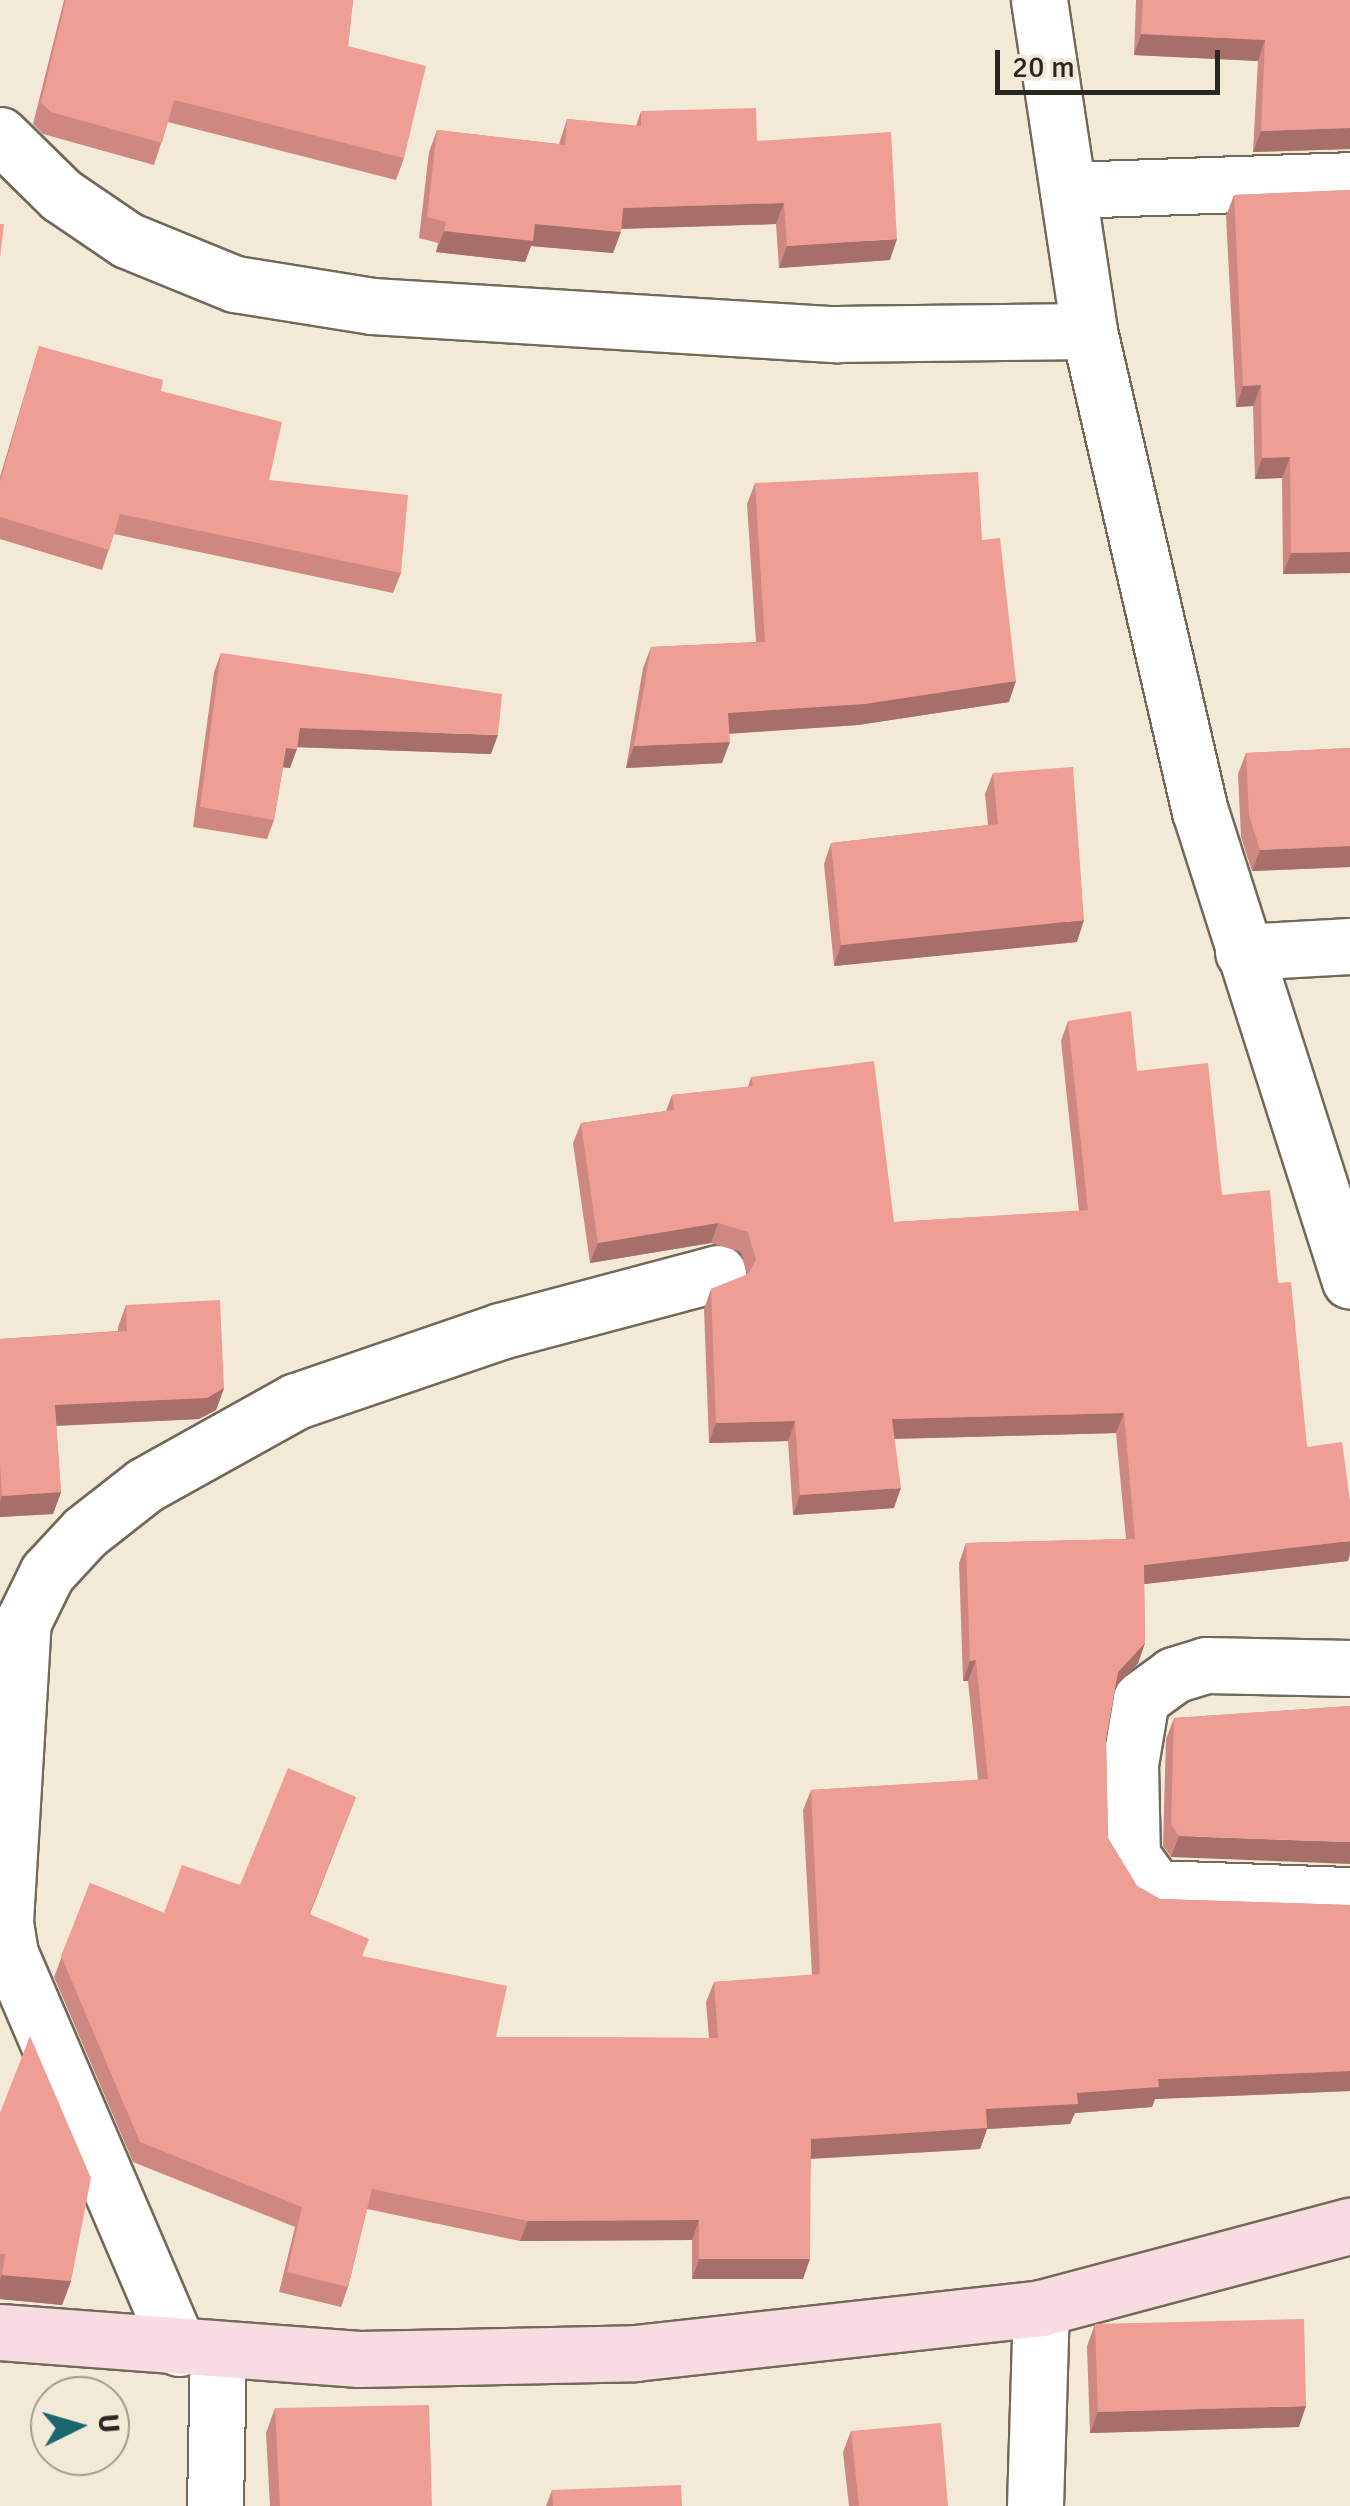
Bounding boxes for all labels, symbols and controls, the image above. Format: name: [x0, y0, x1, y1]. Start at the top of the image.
scale bar: [1000, 30, 1225, 92]
text: 20 m: [1012, 49, 1075, 86]
north arrow: [30, 2376, 130, 2476]
text: U: [90, 2413, 126, 2434]

